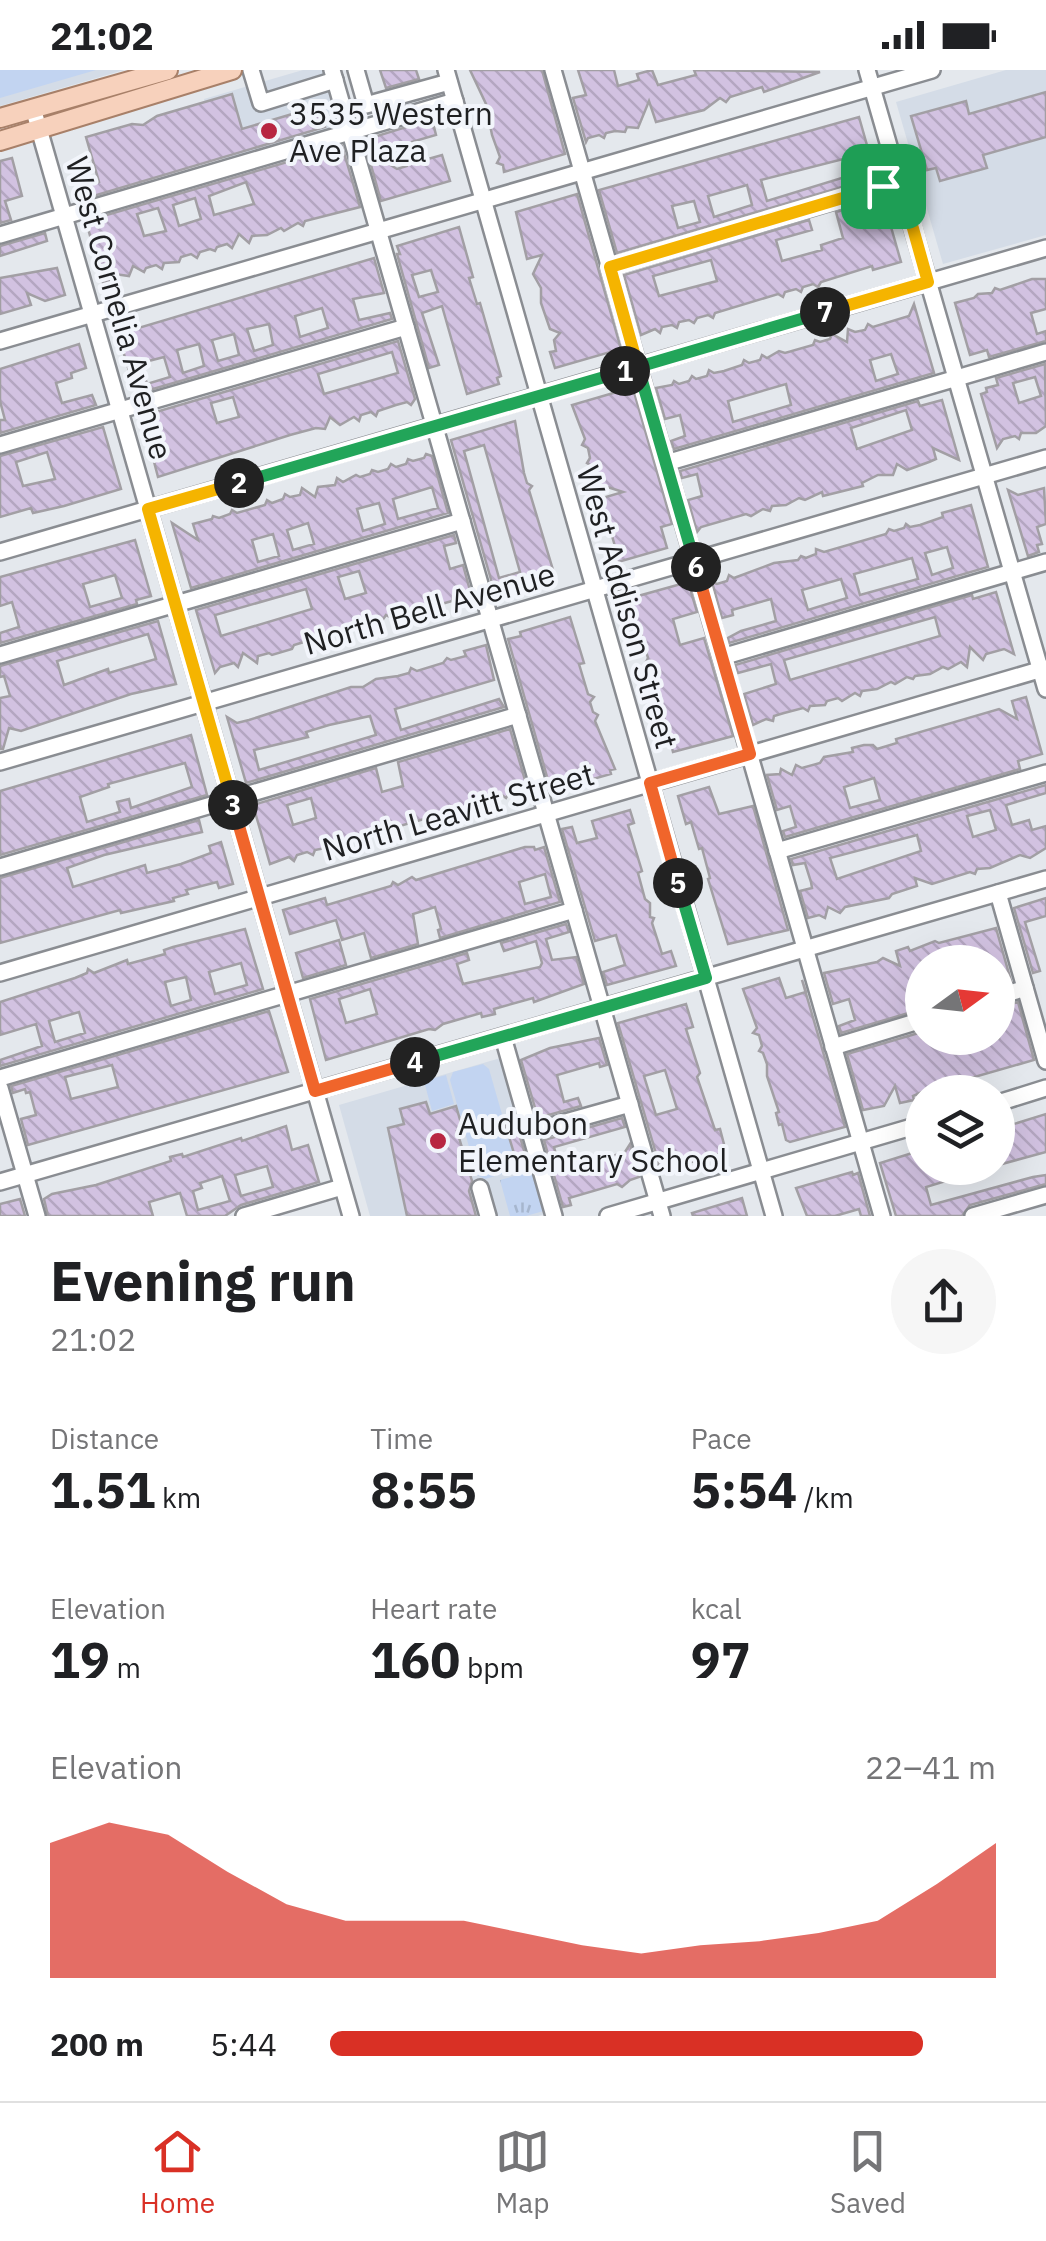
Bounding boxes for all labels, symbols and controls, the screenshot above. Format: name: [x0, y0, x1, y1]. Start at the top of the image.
text: 21:02: [50, 11, 154, 60]
place label: 3535 Western Ave Plaza: [289, 92, 493, 171]
marker: 3535 Western Ave Plaza: [258, 120, 280, 142]
pin: [841, 144, 926, 229]
street label: West Cornelia Avenue: [57, 152, 183, 464]
icon: arrive: [856, 159, 911, 214]
pin: 7: [800, 287, 850, 337]
text: 7: [817, 293, 833, 330]
pin: 1: [600, 346, 650, 396]
text: 1: [617, 352, 633, 389]
pin: 2: [214, 458, 264, 508]
street label: West Addison Street: [568, 461, 688, 753]
text: 2: [231, 464, 247, 501]
pin: 6: [671, 542, 721, 592]
text: 6: [688, 548, 704, 585]
street label: North Bell Avenue: [298, 552, 560, 664]
street label: North Leavitt Street: [317, 752, 599, 870]
pin: 3: [208, 780, 258, 830]
text: 3: [225, 786, 241, 823]
pin: 5: [653, 858, 703, 908]
text: 5: [670, 864, 686, 901]
north arrow: [905, 945, 1015, 1055]
map controls: [905, 945, 1015, 1185]
pin: 4: [390, 1037, 440, 1087]
text: 4: [407, 1043, 423, 1080]
button: layers: [905, 1075, 1015, 1185]
place label: Audubon Elementary School: [458, 1102, 728, 1181]
marker: Audubon Elementary School: [427, 1130, 449, 1152]
text: Evening run: [50, 1245, 356, 1316]
button: share: [891, 1249, 996, 1354]
text: 21:02: [50, 1318, 136, 1360]
text: Distance: [50, 1420, 159, 1457]
text: Time: [370, 1420, 433, 1457]
text: Pace: [691, 1420, 752, 1457]
text: 1.51: [50, 1457, 156, 1522]
text: 8:55: [370, 1457, 477, 1522]
text: 5:54: [691, 1457, 797, 1522]
text: km: [156, 1479, 201, 1516]
text: /km: [797, 1479, 854, 1516]
text: Elevation: [50, 1590, 166, 1627]
text: Heart rate: [370, 1590, 497, 1627]
text: kcal: [691, 1590, 742, 1627]
text: 19: [50, 1627, 110, 1692]
text: 160: [370, 1627, 460, 1692]
text: 97: [691, 1627, 751, 1692]
text: m: [110, 1649, 141, 1686]
text: bpm: [460, 1649, 524, 1686]
text: Elevation: [50, 1746, 183, 1788]
text: 22–41 m: [865, 1746, 996, 1788]
text: 200 m: [50, 2023, 144, 2065]
text: 5:44: [210, 2023, 277, 2065]
tab: Home: [140, 2124, 215, 2221]
tab: Map: [495, 2124, 550, 2221]
tab: Saved: [830, 2124, 906, 2221]

